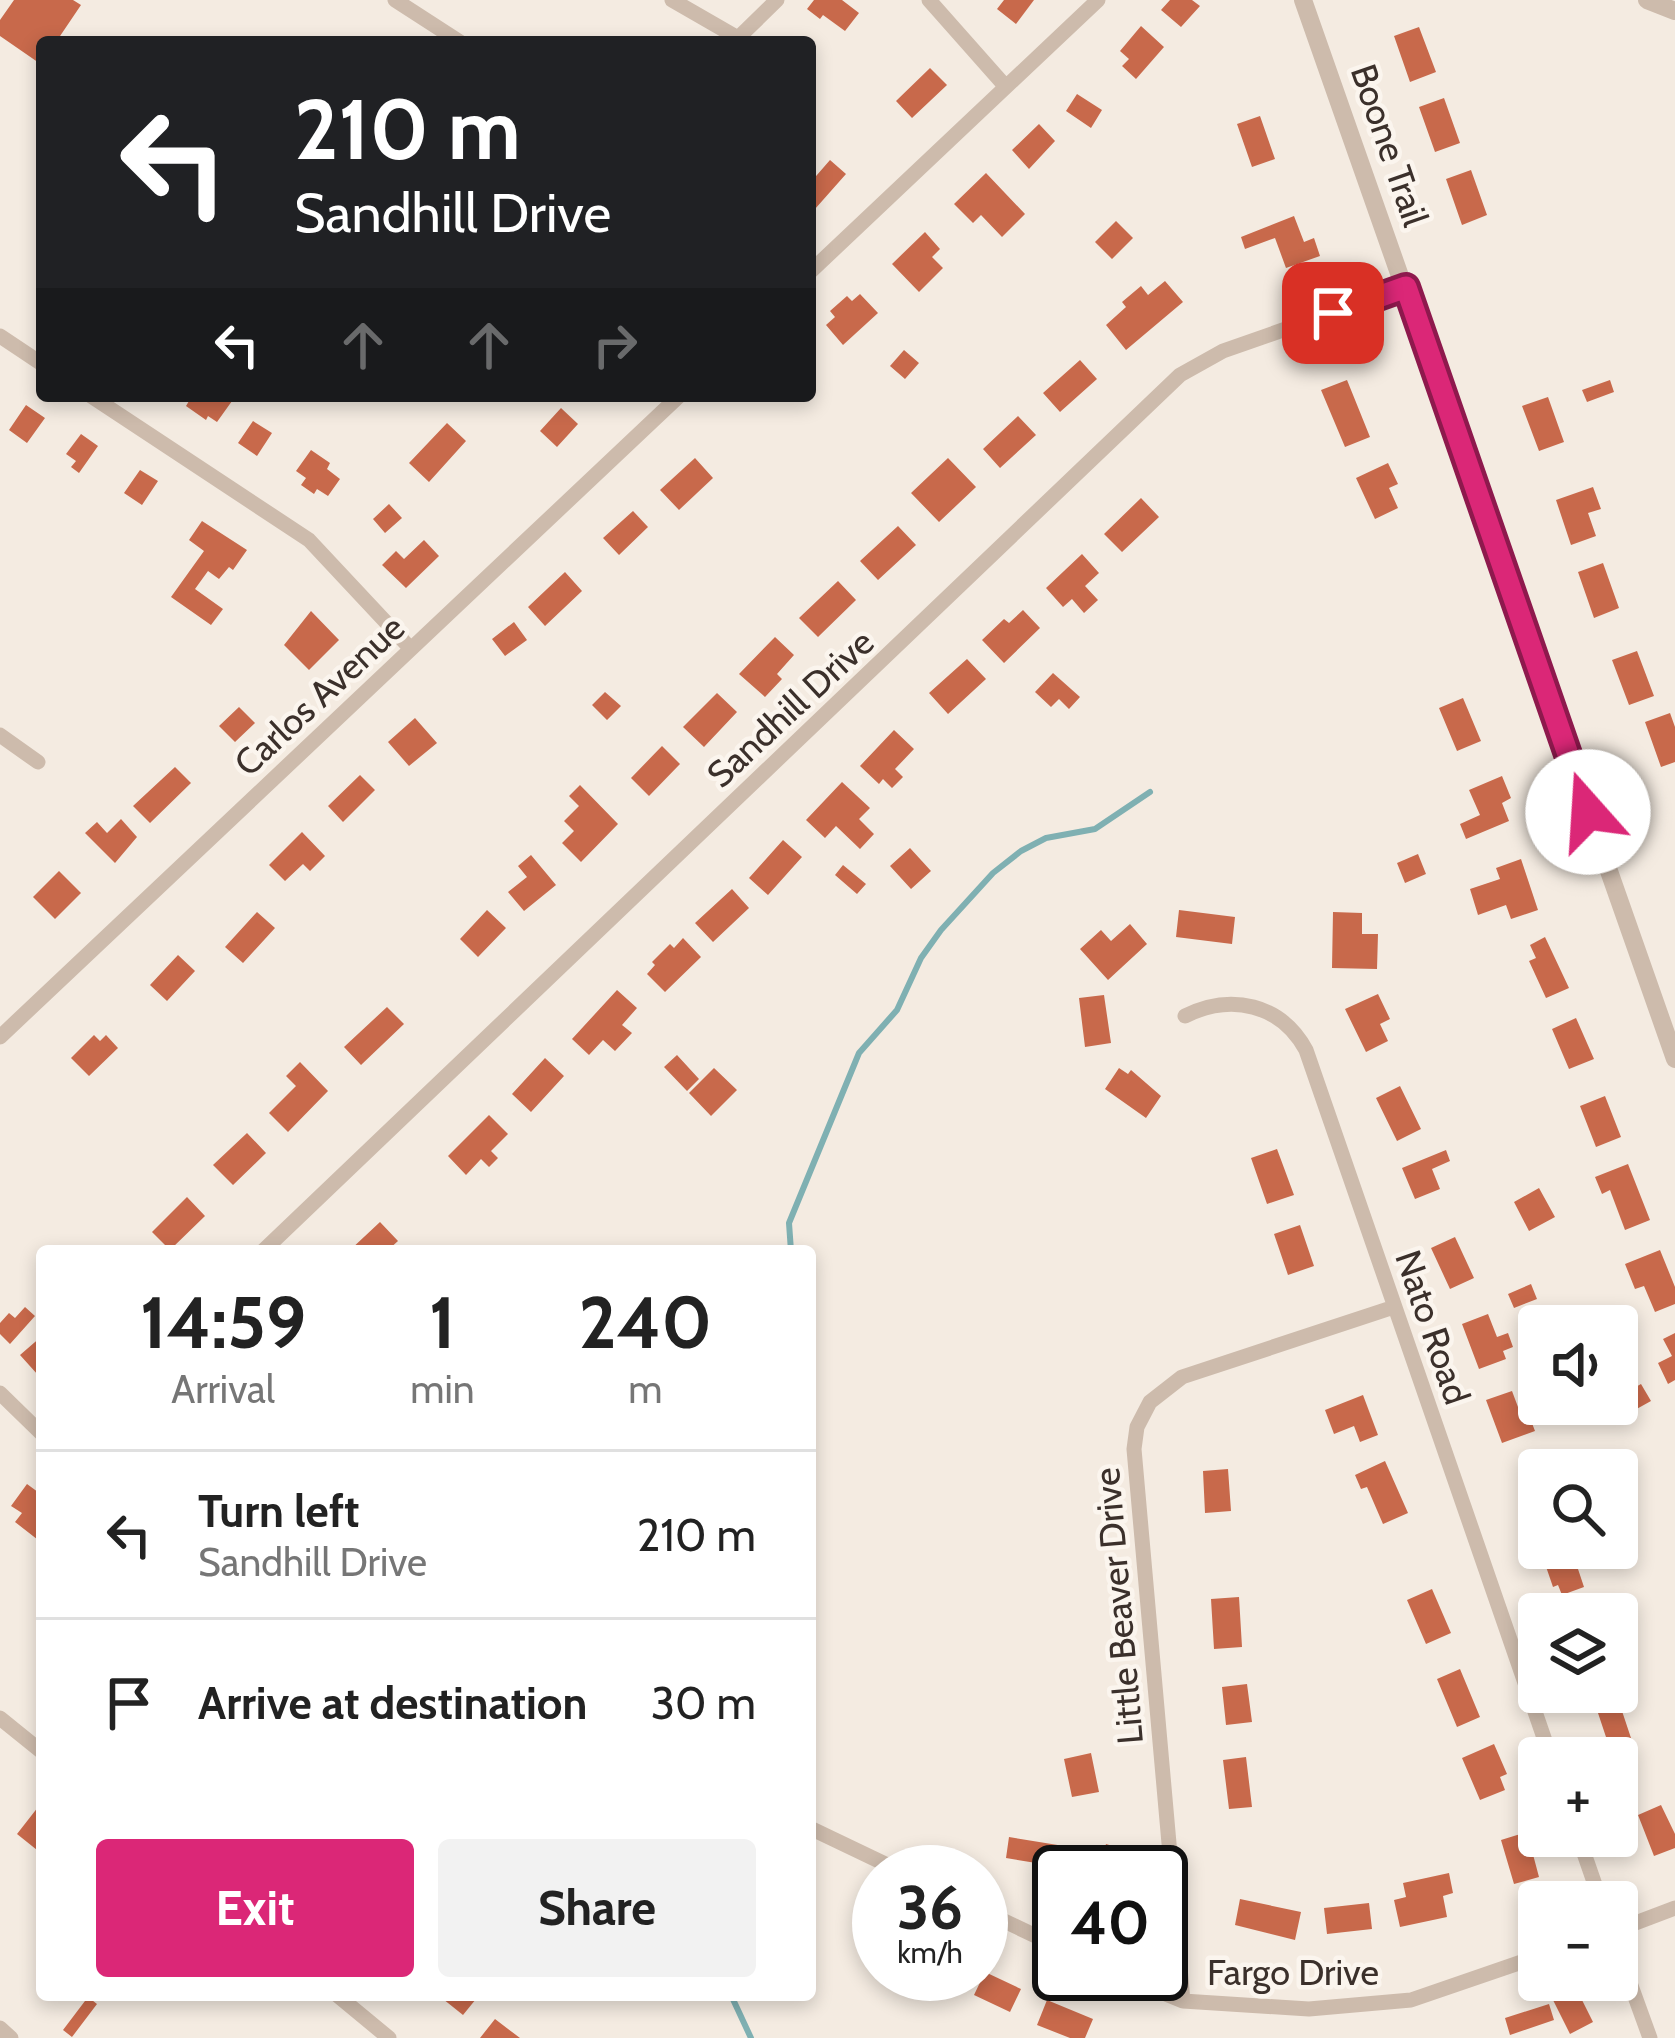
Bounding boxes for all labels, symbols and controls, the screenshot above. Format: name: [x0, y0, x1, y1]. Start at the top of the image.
street label: Boone Trail: [1342, 58, 1438, 232]
text: 210 m: [294, 78, 521, 180]
icon: left: [96, 84, 252, 240]
text: Sandhill Drive: [294, 180, 611, 246]
pin: [1282, 262, 1384, 364]
icon: arrive: [1300, 280, 1366, 346]
icon: left: [204, 312, 270, 378]
icon: ahead: [330, 312, 396, 378]
icon: ahead: [456, 312, 522, 378]
icon: right: [582, 312, 648, 378]
street label: Carlos Avenue: [225, 605, 413, 785]
street label: Sandhill Drive: [698, 620, 882, 796]
position arrow: [1525, 749, 1651, 875]
street label: Nato Road: [1386, 1244, 1480, 1410]
text: 14:59: [140, 1279, 306, 1366]
text: 1: [429, 1279, 456, 1366]
text: 240: [578, 1279, 712, 1366]
map controls: [1518, 1305, 1638, 2001]
button: sound: [1518, 1305, 1638, 1425]
text: Arrival: [171, 1365, 275, 1413]
text: min: [410, 1365, 475, 1413]
text: m: [628, 1365, 662, 1413]
button: search: [1518, 1449, 1638, 1569]
street label: Little Beaver Drive: [1084, 1466, 1152, 1746]
text: Turn left: [198, 1484, 360, 1538]
icon: left: [96, 1502, 162, 1568]
text: 210 m: [637, 1508, 756, 1562]
text: Sandhill Drive: [198, 1538, 427, 1586]
button: layers: [1518, 1593, 1638, 1713]
icon: arrive: [96, 1670, 162, 1736]
text: Arrive at destination: [198, 1676, 587, 1730]
text: 30 m: [651, 1676, 756, 1730]
button: +: [1518, 1737, 1638, 1857]
button: Exit: [96, 1839, 414, 1977]
button: Share: [438, 1839, 756, 1977]
speed limit sign: 40: [1032, 1845, 1188, 2001]
text: 36: [897, 1871, 963, 1944]
button: −: [1518, 1881, 1638, 2001]
text: km/h: [897, 1934, 963, 1971]
street label: Fargo Drive: [1207, 1950, 1379, 1994]

